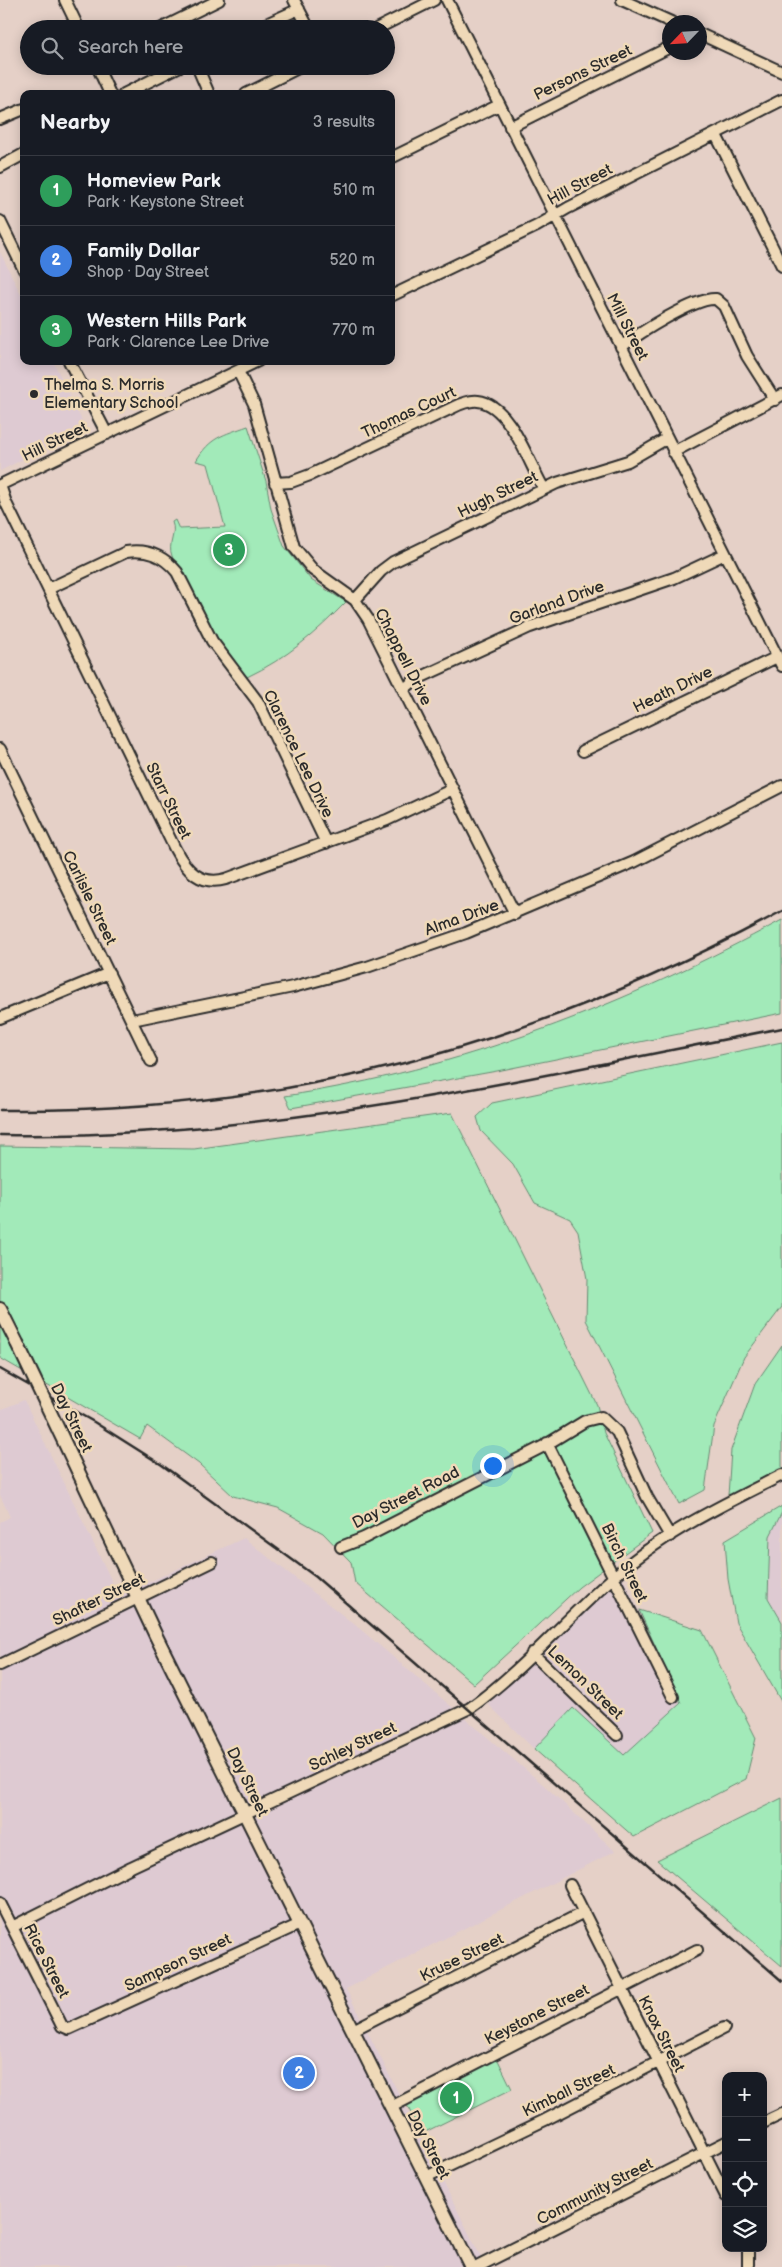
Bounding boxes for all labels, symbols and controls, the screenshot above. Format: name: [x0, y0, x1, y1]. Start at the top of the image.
north arrow: [662, 15, 707, 60]
search box: [20, 20, 395, 75]
icon: search: [38, 34, 66, 62]
text: Search here: [78, 36, 183, 59]
street label: Persons Street: [531, 41, 635, 105]
text: Nearby: [40, 110, 110, 135]
text: 3 results: [313, 113, 375, 132]
street label: Hill Street: [544, 160, 616, 210]
text: Homeview Park: [87, 170, 221, 193]
text: 1: [53, 181, 59, 200]
text: 510 m: [333, 181, 375, 200]
text: Park · Keystone Street: [87, 193, 244, 212]
text: Family Dollar: [87, 240, 200, 263]
text: 2: [51, 251, 61, 270]
text: 520 m: [329, 251, 375, 270]
text: Shop · Day Street: [87, 263, 209, 282]
street label: Mill Street: [602, 290, 652, 364]
text: Western Hills Park: [87, 310, 246, 333]
text: 3: [51, 321, 61, 340]
text: 770 m: [332, 321, 375, 340]
text: Park · Clarence Lee Drive: [87, 333, 269, 352]
place label: Thelma S. Morris Elementary School: [44, 376, 178, 413]
street label: Thomas Court: [359, 383, 459, 443]
marker: Thelma S. Morris Elementary School: [28, 388, 40, 400]
street label: Hill Street: [19, 418, 91, 466]
street label: Hugh Street: [455, 467, 541, 523]
pin: 3: [213, 531, 245, 569]
street label: Garland Drive: [507, 577, 607, 629]
street label: Chappell Drive: [370, 605, 436, 709]
street label: Heath Drive: [630, 662, 716, 717]
street label: Clarence Lee Drive: [259, 687, 337, 821]
street label: Starr Street: [141, 760, 195, 842]
street label: Carlisle Street: [58, 848, 120, 948]
street label: Alma Drive: [422, 896, 502, 940]
street label: Day Street: [46, 1380, 96, 1456]
your location: [480, 1453, 506, 1479]
street label: Day Street Road: [349, 1463, 463, 1533]
street label: Birch Street: [597, 1520, 651, 1606]
street label: Shafter Street: [50, 1569, 148, 1630]
street label: Lemon Street: [543, 1642, 627, 1724]
street label: Schley Street: [306, 1719, 400, 1775]
street label: Day Street: [222, 1744, 272, 1820]
street label: Rice Street: [19, 1921, 73, 2001]
street label: Sampson Street: [122, 1930, 234, 1996]
street label: Kruse Street: [417, 1930, 507, 1986]
street label: Keystone Street: [482, 1981, 592, 2049]
street label: Knox Street: [634, 1993, 688, 2076]
pin: 2: [283, 2054, 315, 2092]
street label: Kimball Street: [520, 2060, 618, 2122]
map controls: [722, 2072, 767, 2252]
button: +: [722, 2072, 767, 2117]
pin: 1: [440, 2079, 472, 2117]
street label: Day Street: [403, 2107, 453, 2183]
button: −: [722, 2117, 767, 2162]
street label: Community Street: [534, 2155, 656, 2229]
button: locate: [722, 2162, 767, 2207]
button: layers: [722, 2207, 767, 2252]

